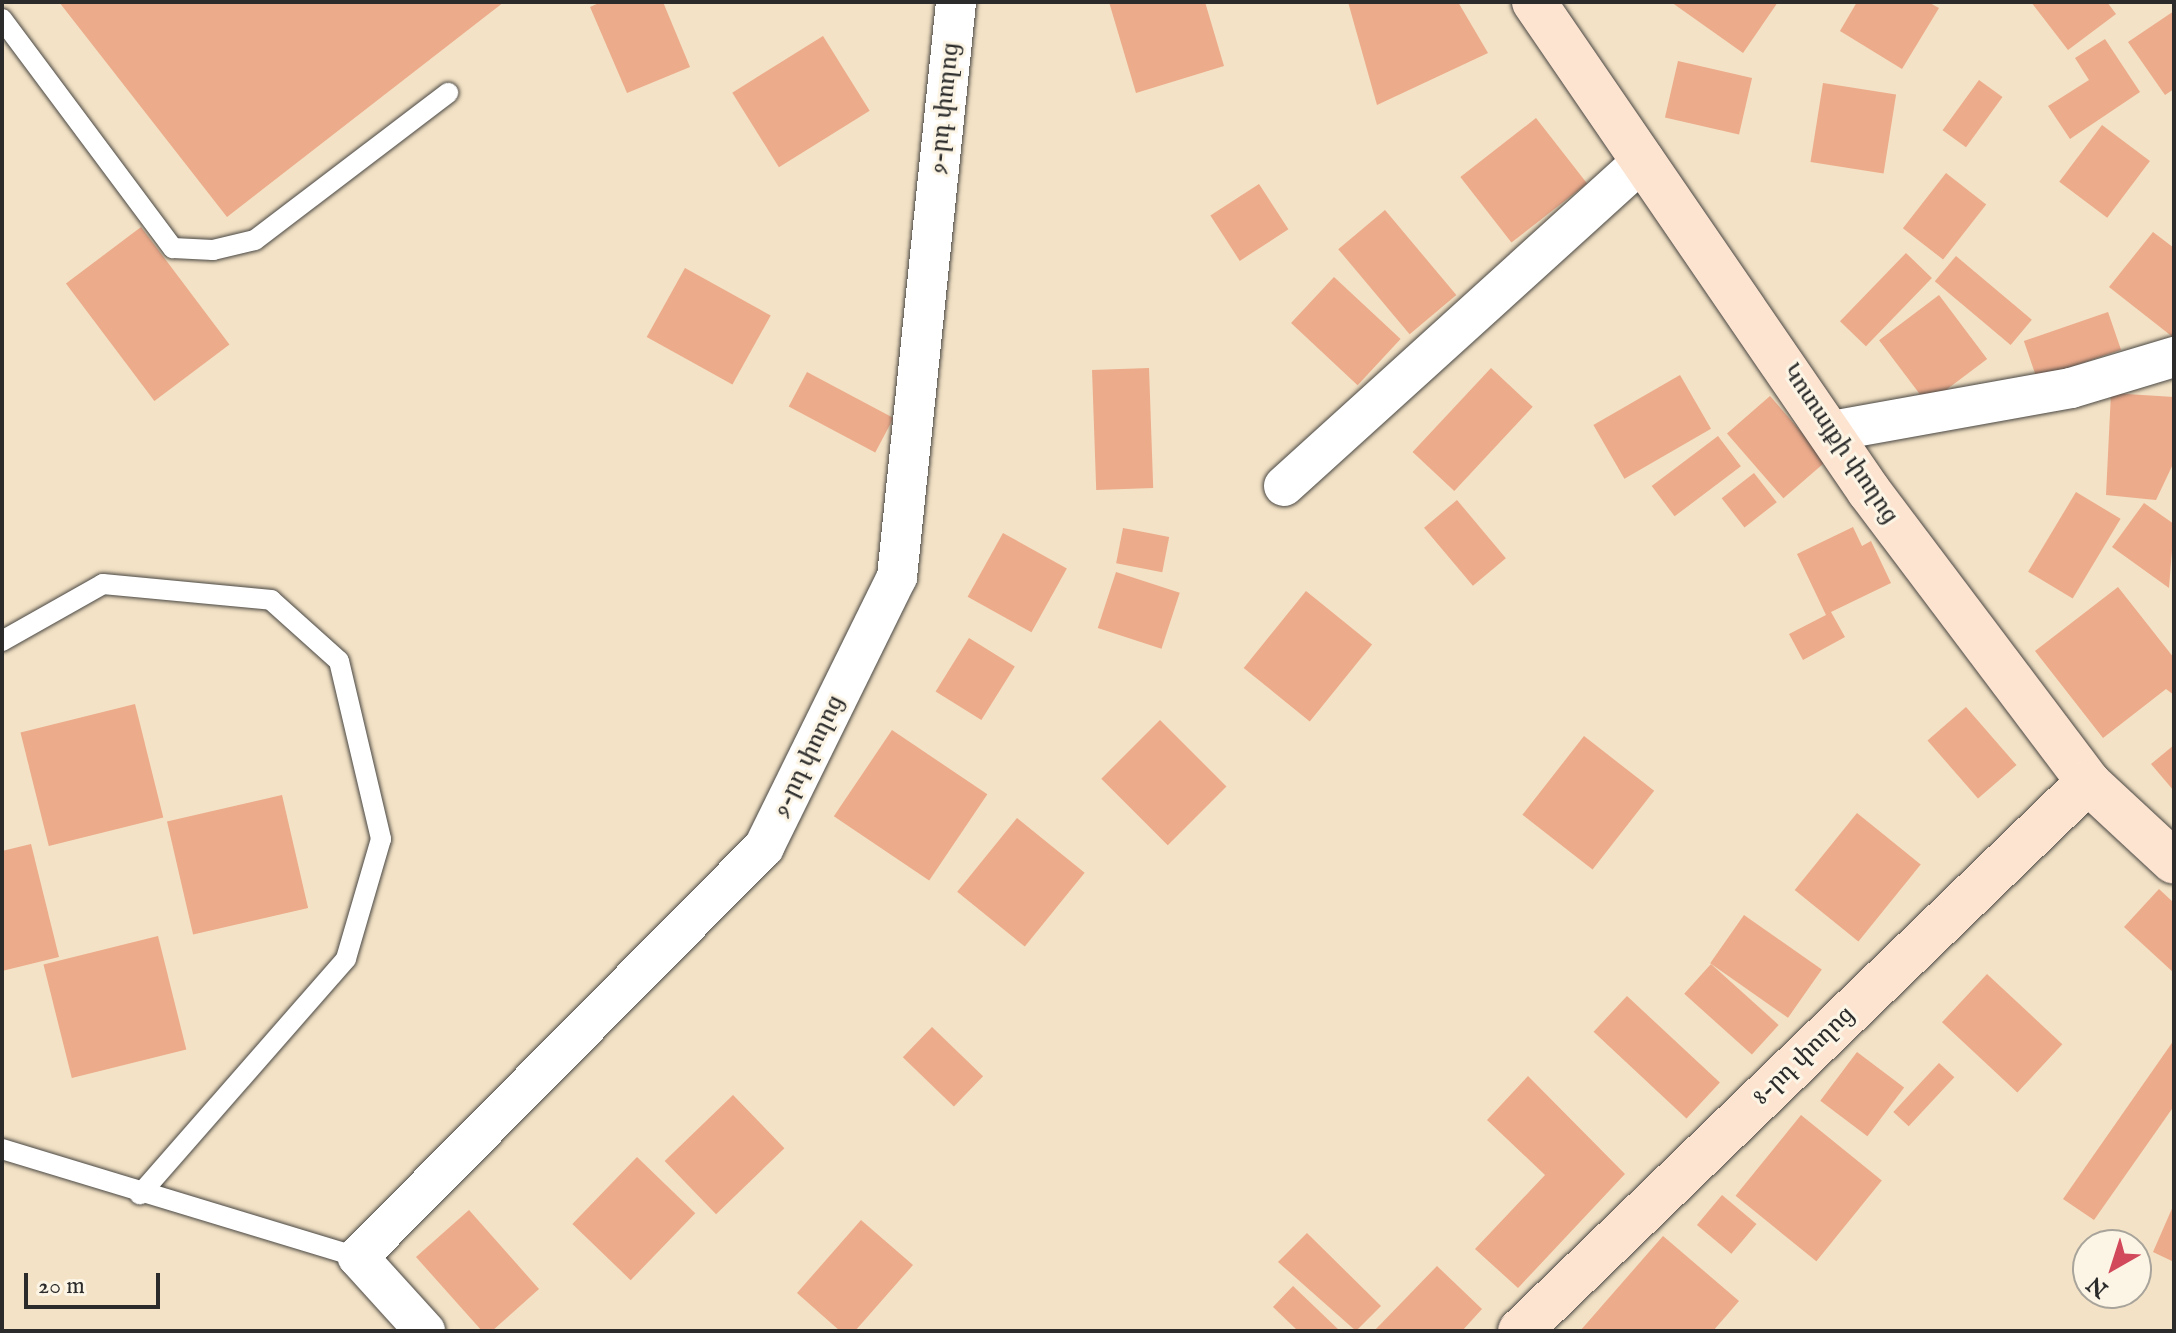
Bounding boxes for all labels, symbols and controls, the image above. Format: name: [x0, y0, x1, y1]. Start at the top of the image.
street label: 9-րդ փողոց: [924, 41, 966, 175]
street label: Կոտայքի փողոց: [1776, 358, 1904, 530]
street label: 9-րդ փողոց: [767, 691, 851, 821]
street label: 8-րդ փողոց: [1747, 1000, 1861, 1112]
north arrow: [2072, 1229, 2152, 1309]
scale bar: [28, 1257, 164, 1307]
text: N: [2082, 1269, 2114, 1303]
text: 20 m: [38, 1271, 85, 1302]

